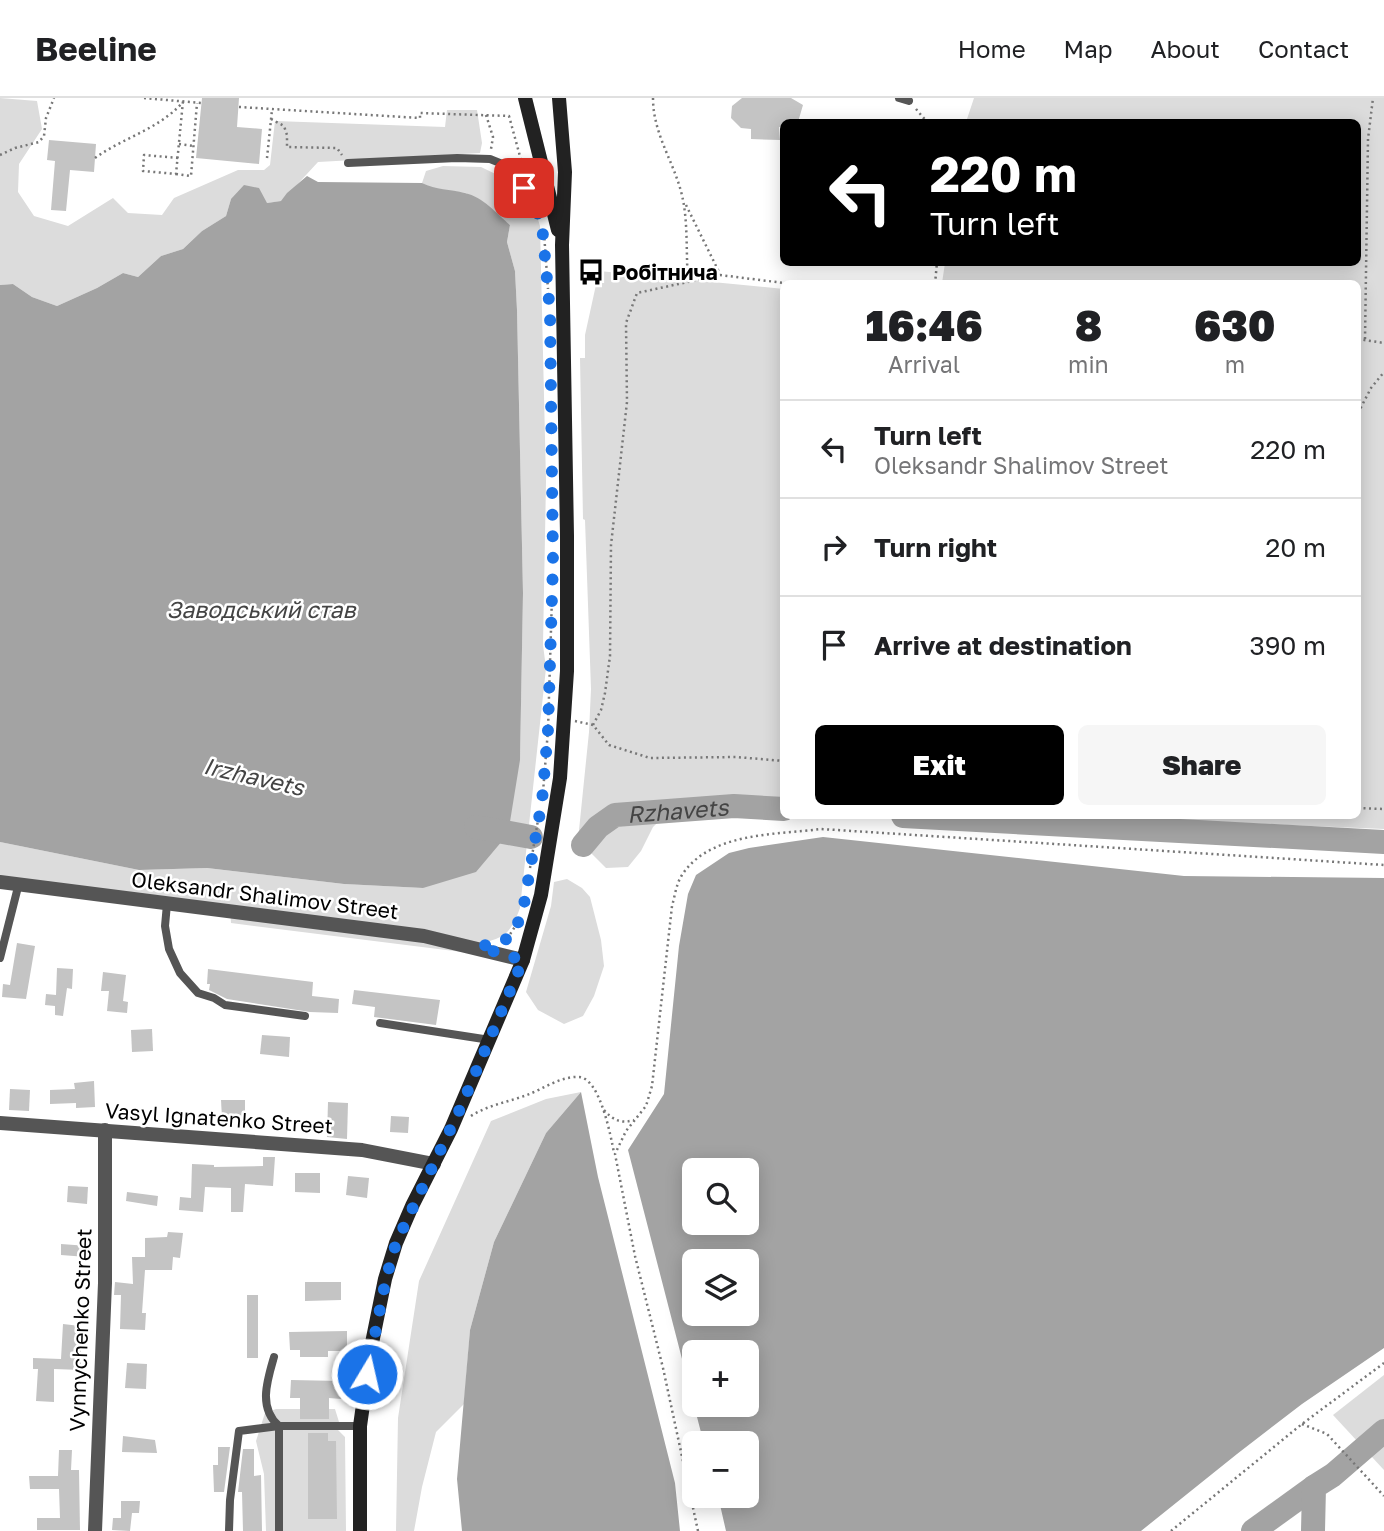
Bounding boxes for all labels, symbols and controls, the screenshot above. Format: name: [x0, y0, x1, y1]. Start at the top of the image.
text: Beeline: [35, 29, 157, 68]
text: Home: [958, 34, 1026, 63]
text: Map: [1064, 34, 1113, 63]
text: About: [1151, 34, 1220, 63]
text: Contact: [1258, 34, 1349, 63]
text: 220 m: [930, 144, 1077, 203]
icon: left: [815, 147, 906, 238]
pin: [494, 158, 554, 218]
icon: arrive: [505, 169, 543, 207]
text: Turn left: [930, 204, 1059, 242]
bus stop icon: Робітнича: [576, 257, 606, 287]
place label: Робітнича: [612, 259, 718, 285]
text: 16:46: [865, 300, 983, 350]
text: 8: [1075, 300, 1102, 350]
text: 630: [1194, 300, 1276, 350]
text: Arrival: [888, 350, 960, 378]
text: min: [1068, 350, 1109, 378]
text: m: [1225, 350, 1245, 378]
text: Turn left: [874, 420, 982, 451]
icon: left: [815, 430, 853, 468]
text: 220 m: [1250, 434, 1326, 465]
text: Oleksandr Shalimov Street: [874, 451, 1168, 479]
icon: right: [815, 528, 853, 566]
text: Turn right: [874, 532, 997, 563]
text: 20 m: [1265, 532, 1326, 563]
water label: Заводський став: [166, 595, 357, 623]
icon: arrive: [815, 626, 853, 664]
text: Arrive at destination: [874, 630, 1132, 661]
text: 390 m: [1249, 630, 1326, 661]
button: Exit: [815, 725, 1064, 805]
button: Share: [1078, 725, 1326, 805]
water label: Irzhavets: [201, 751, 308, 801]
water label: Rzhavets: [626, 792, 730, 828]
street label: Oleksandr Shalimov Street: [130, 866, 400, 924]
street label: Vasyl Ignatenko Street: [104, 1097, 334, 1139]
map controls: [682, 1158, 759, 1508]
button: search: [682, 1158, 759, 1235]
street label: Vynnychenko Street: [63, 1228, 97, 1432]
button: layers: [682, 1249, 759, 1326]
position arrow: [330, 1337, 404, 1411]
button: +: [682, 1340, 759, 1417]
button: −: [682, 1431, 759, 1508]

